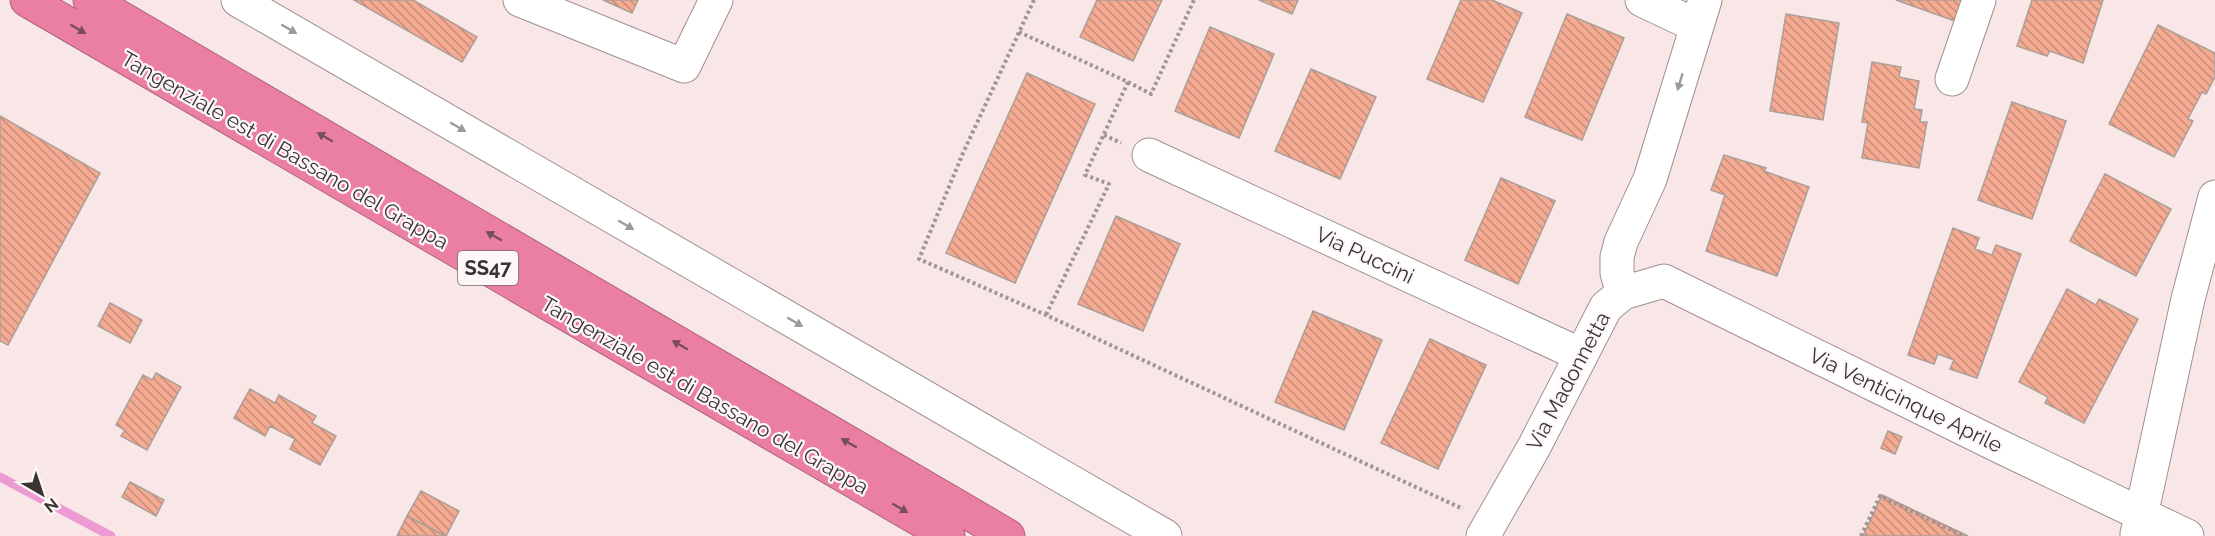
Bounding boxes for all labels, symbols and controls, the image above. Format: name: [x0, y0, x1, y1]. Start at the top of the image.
one-way arrow: [70, 24, 86, 35]
one-way arrow: [281, 24, 297, 35]
street label: Tangenziale est di Bassano del Grappa: [117, 46, 453, 254]
one-way arrow: [1674, 73, 1684, 91]
one-way arrow: [450, 122, 467, 132]
one-way arrow: [317, 133, 334, 143]
one-way arrow: [618, 219, 634, 230]
street label: Via Puccini: [1312, 221, 1418, 289]
one-way arrow: [486, 230, 502, 241]
road number: SS47: [458, 251, 518, 285]
street label: Tangenziale est di Bassano del Grappa: [537, 291, 873, 499]
street label: Via Madonnetta: [1521, 308, 1615, 454]
one-way arrow: [787, 317, 804, 327]
one-way arrow: [672, 339, 688, 350]
street label: Via Venticinque Aprile: [1805, 342, 2007, 458]
one-way arrow: [840, 438, 857, 448]
north arrow: [12, 464, 72, 524]
text: N: [40, 494, 62, 516]
one-way arrow: [892, 503, 909, 513]

